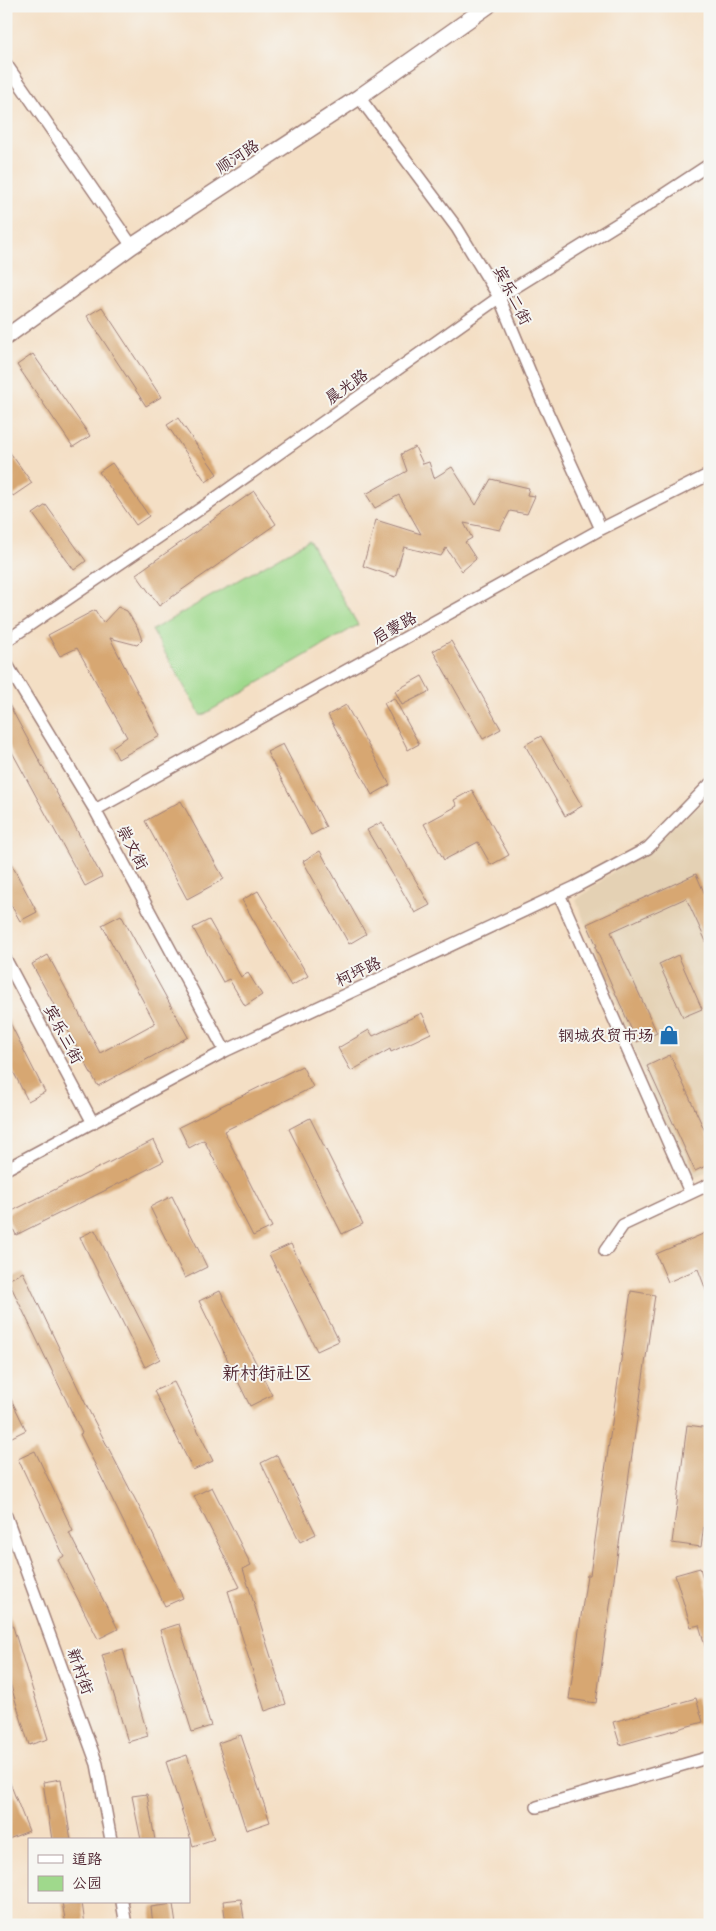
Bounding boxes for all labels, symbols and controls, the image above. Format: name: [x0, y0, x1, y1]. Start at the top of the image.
street label: 顺河路: [211, 135, 265, 181]
street label: 宾乐二街: [486, 262, 536, 330]
street label: 晨光路: [321, 364, 374, 411]
street label: 启蒙路: [368, 607, 422, 651]
street label: 崇文街: [109, 821, 153, 875]
street label: 柯坪路: [332, 952, 386, 994]
street label: 宾乐三街: [37, 1001, 88, 1069]
shop icon: 钢城农贸市场: [658, 1024, 680, 1046]
place label: 钢城农贸市场: [558, 1025, 654, 1049]
district label: 新村街社区: [222, 1362, 312, 1388]
street label: 新村街: [60, 1645, 99, 1698]
legend: [28, 1838, 190, 1904]
text: 道路: [72, 1849, 102, 1871]
text: 公园: [72, 1873, 102, 1895]

